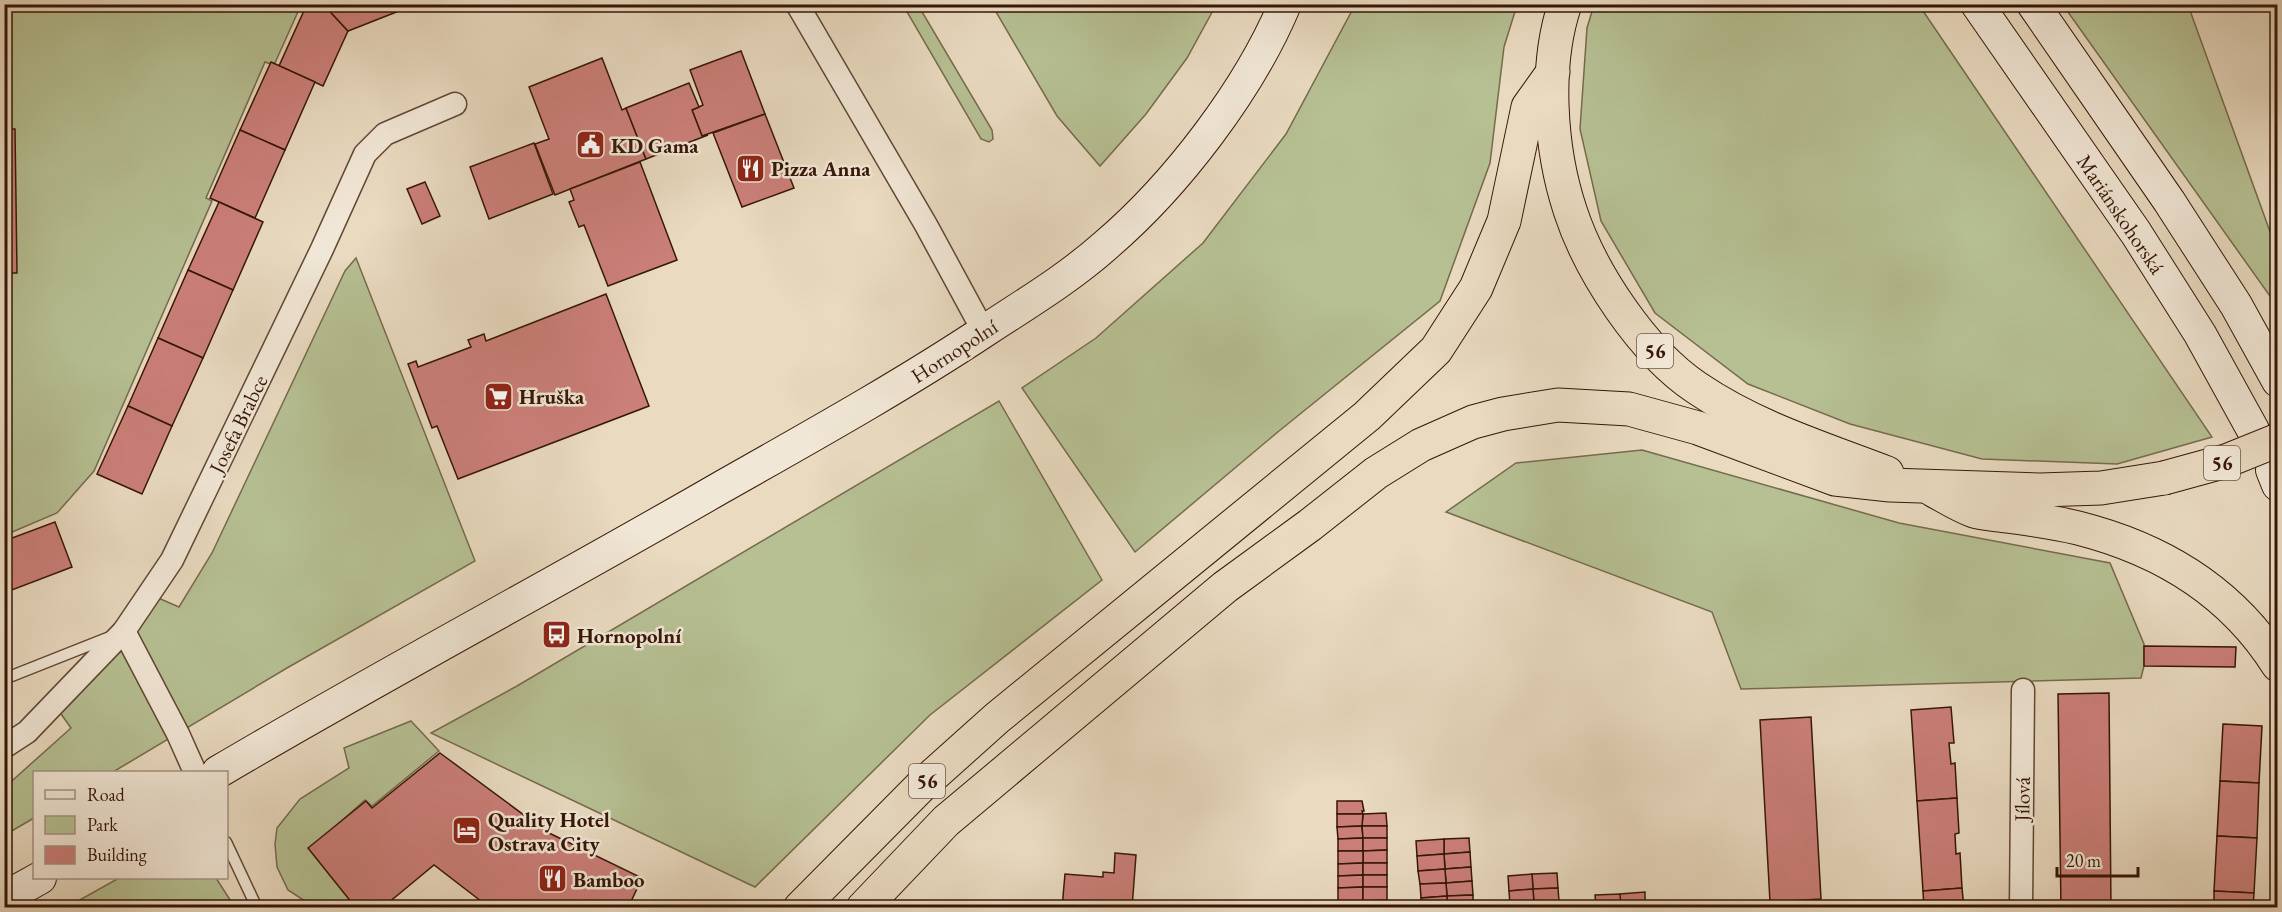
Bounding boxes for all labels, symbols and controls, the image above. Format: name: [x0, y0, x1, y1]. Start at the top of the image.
public building icon: KD Gama: [574, 129, 606, 161]
place label: KD Gama: [611, 132, 699, 159]
street label: Mariánskohorská: [2071, 149, 2171, 279]
restaurant icon: Pizza Anna: [734, 152, 766, 184]
place label: Pizza Anna: [771, 155, 871, 182]
street label: Hornopolní: [905, 312, 1003, 389]
road number: 56: [1637, 334, 1673, 368]
street label: Josefa Brabce: [202, 370, 273, 479]
supermarket icon: Hruška: [482, 380, 514, 412]
place label: Hruška: [519, 383, 585, 410]
road number: 56: [2204, 446, 2240, 480]
bus stop icon: Hornopolní: [540, 619, 572, 651]
place label: Hornopolní: [577, 622, 681, 649]
road number: 56: [909, 764, 945, 798]
legend: [33, 771, 228, 879]
street label: Jílová: [2008, 776, 2036, 824]
text: Road: [87, 783, 126, 806]
place label: Quality Hotel Ostrava City: [488, 806, 610, 857]
text: Park: [87, 813, 118, 836]
hotel icon: Quality Hotel Ostrava City: [451, 815, 483, 847]
scale bar: [2057, 840, 2138, 878]
text: Building: [87, 843, 147, 866]
text: 20 m: [2066, 849, 2101, 872]
restaurant icon: Bamboo: [536, 863, 568, 895]
place label: Bamboo: [573, 866, 645, 893]

